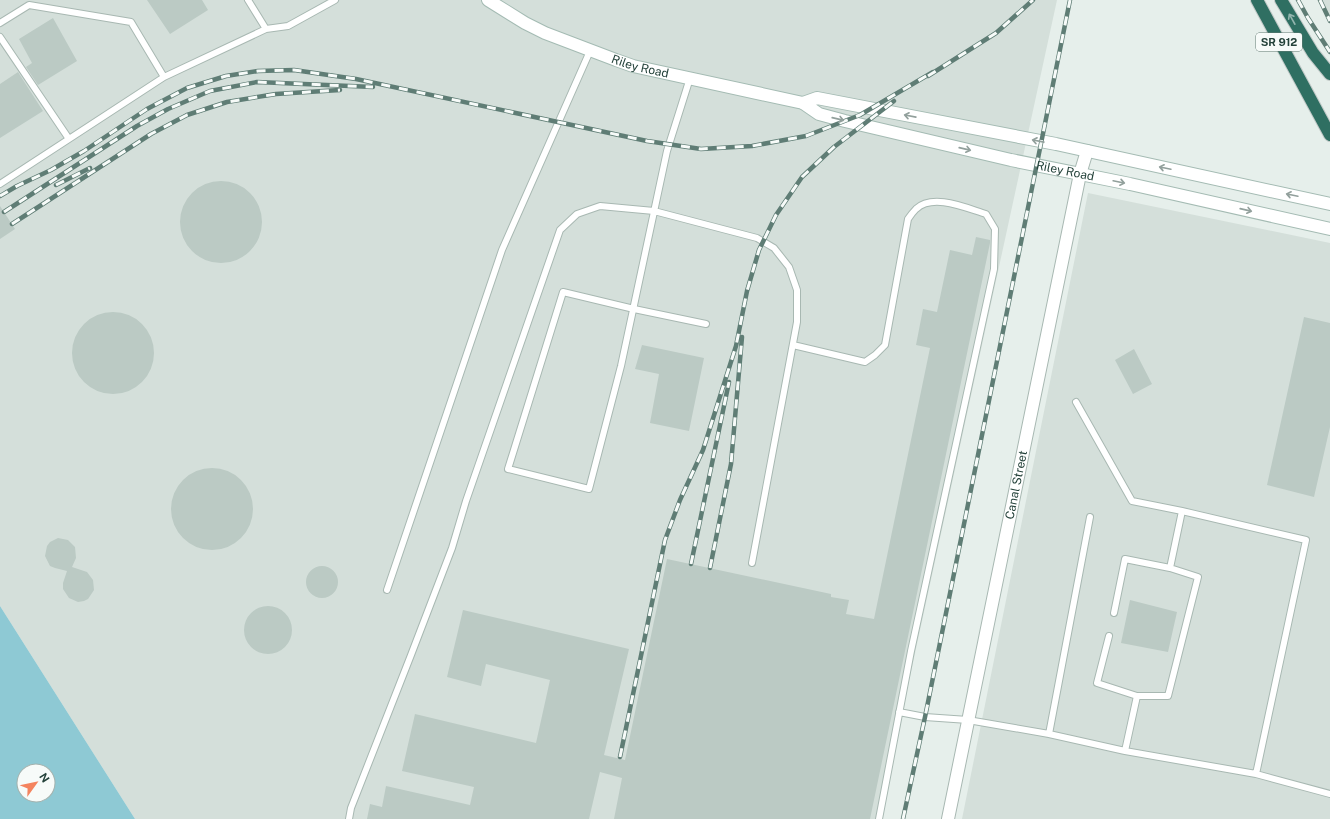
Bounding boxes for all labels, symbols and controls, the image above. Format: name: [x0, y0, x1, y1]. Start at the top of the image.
one-way arrow: [1287, 14, 1295, 26]
road number: SR 912: [1256, 33, 1302, 51]
street label: Riley Road: [609, 52, 670, 81]
one-way arrow: [904, 112, 917, 120]
one-way arrow: [831, 116, 844, 124]
one-way arrow: [1032, 136, 1045, 144]
one-way arrow: [958, 145, 971, 153]
street label: Riley Road: [1035, 158, 1095, 184]
one-way arrow: [1159, 164, 1172, 172]
one-way arrow: [1112, 178, 1125, 186]
one-way arrow: [1286, 191, 1299, 199]
one-way arrow: [1239, 207, 1252, 214]
street label: Canal Street: [1002, 449, 1030, 521]
north arrow: [16, 763, 56, 803]
text: N: [37, 771, 52, 784]

